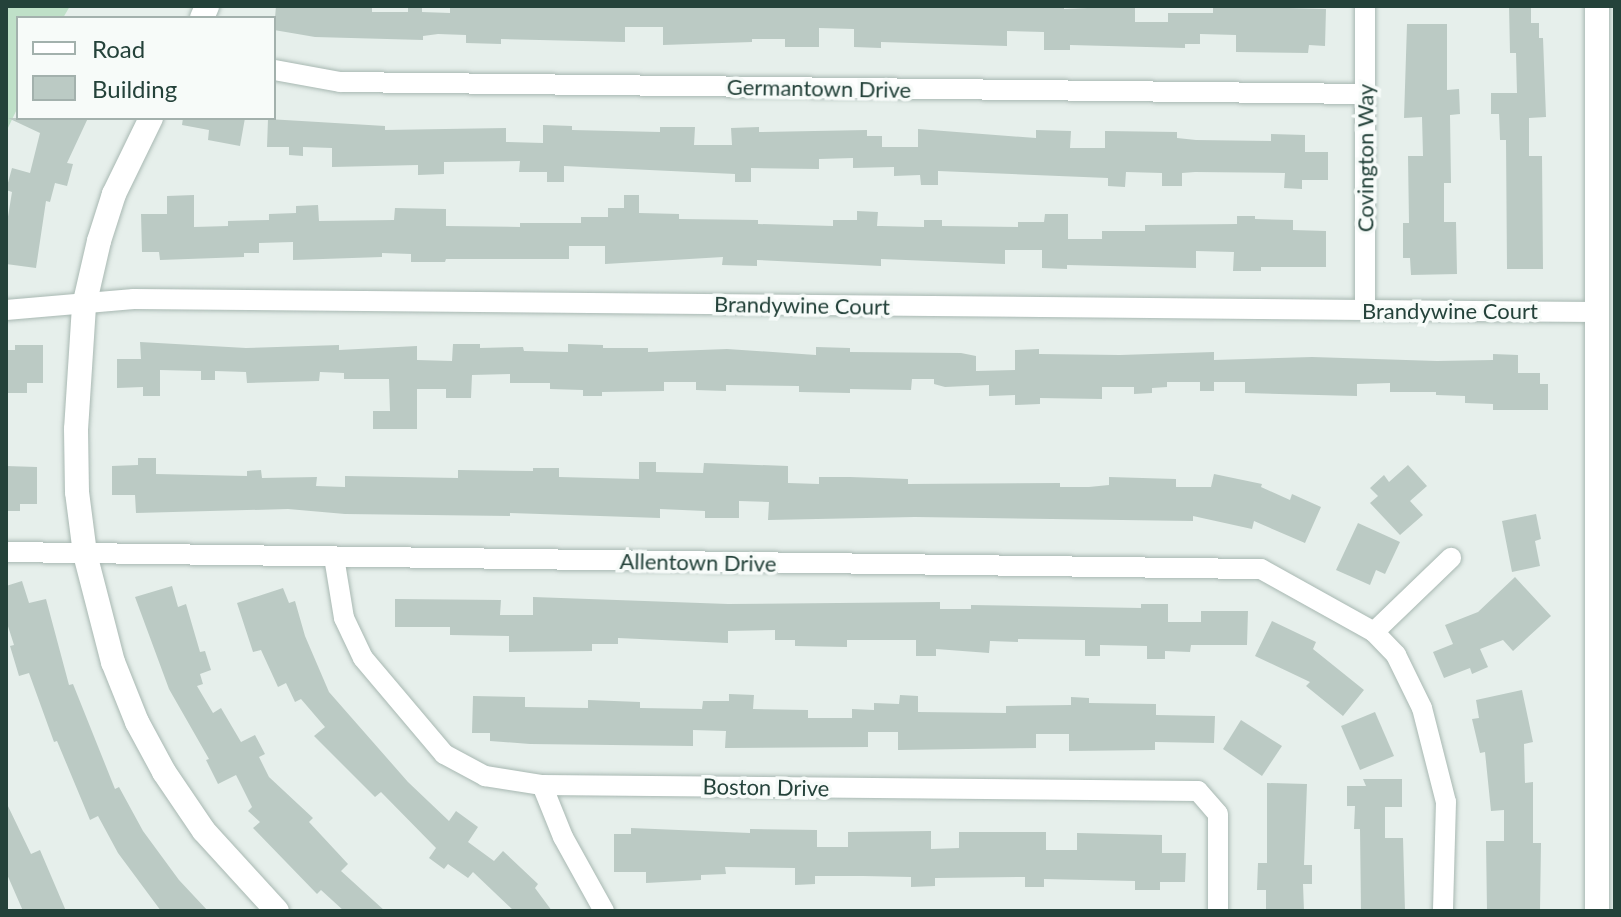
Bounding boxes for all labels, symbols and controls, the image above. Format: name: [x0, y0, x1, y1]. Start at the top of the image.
legend: [16, 16, 276, 120]
text: Road: [92, 34, 145, 63]
street label: Germantown Drive: [727, 73, 911, 103]
text: Building: [92, 74, 177, 103]
street label: Covington Way: [1352, 84, 1378, 232]
street label: Brandywine Court: [714, 290, 890, 320]
street label: Brandywine Court: [1362, 298, 1538, 324]
street label: Allentown Drive: [619, 547, 777, 577]
street label: Boston Drive: [702, 773, 830, 801]

